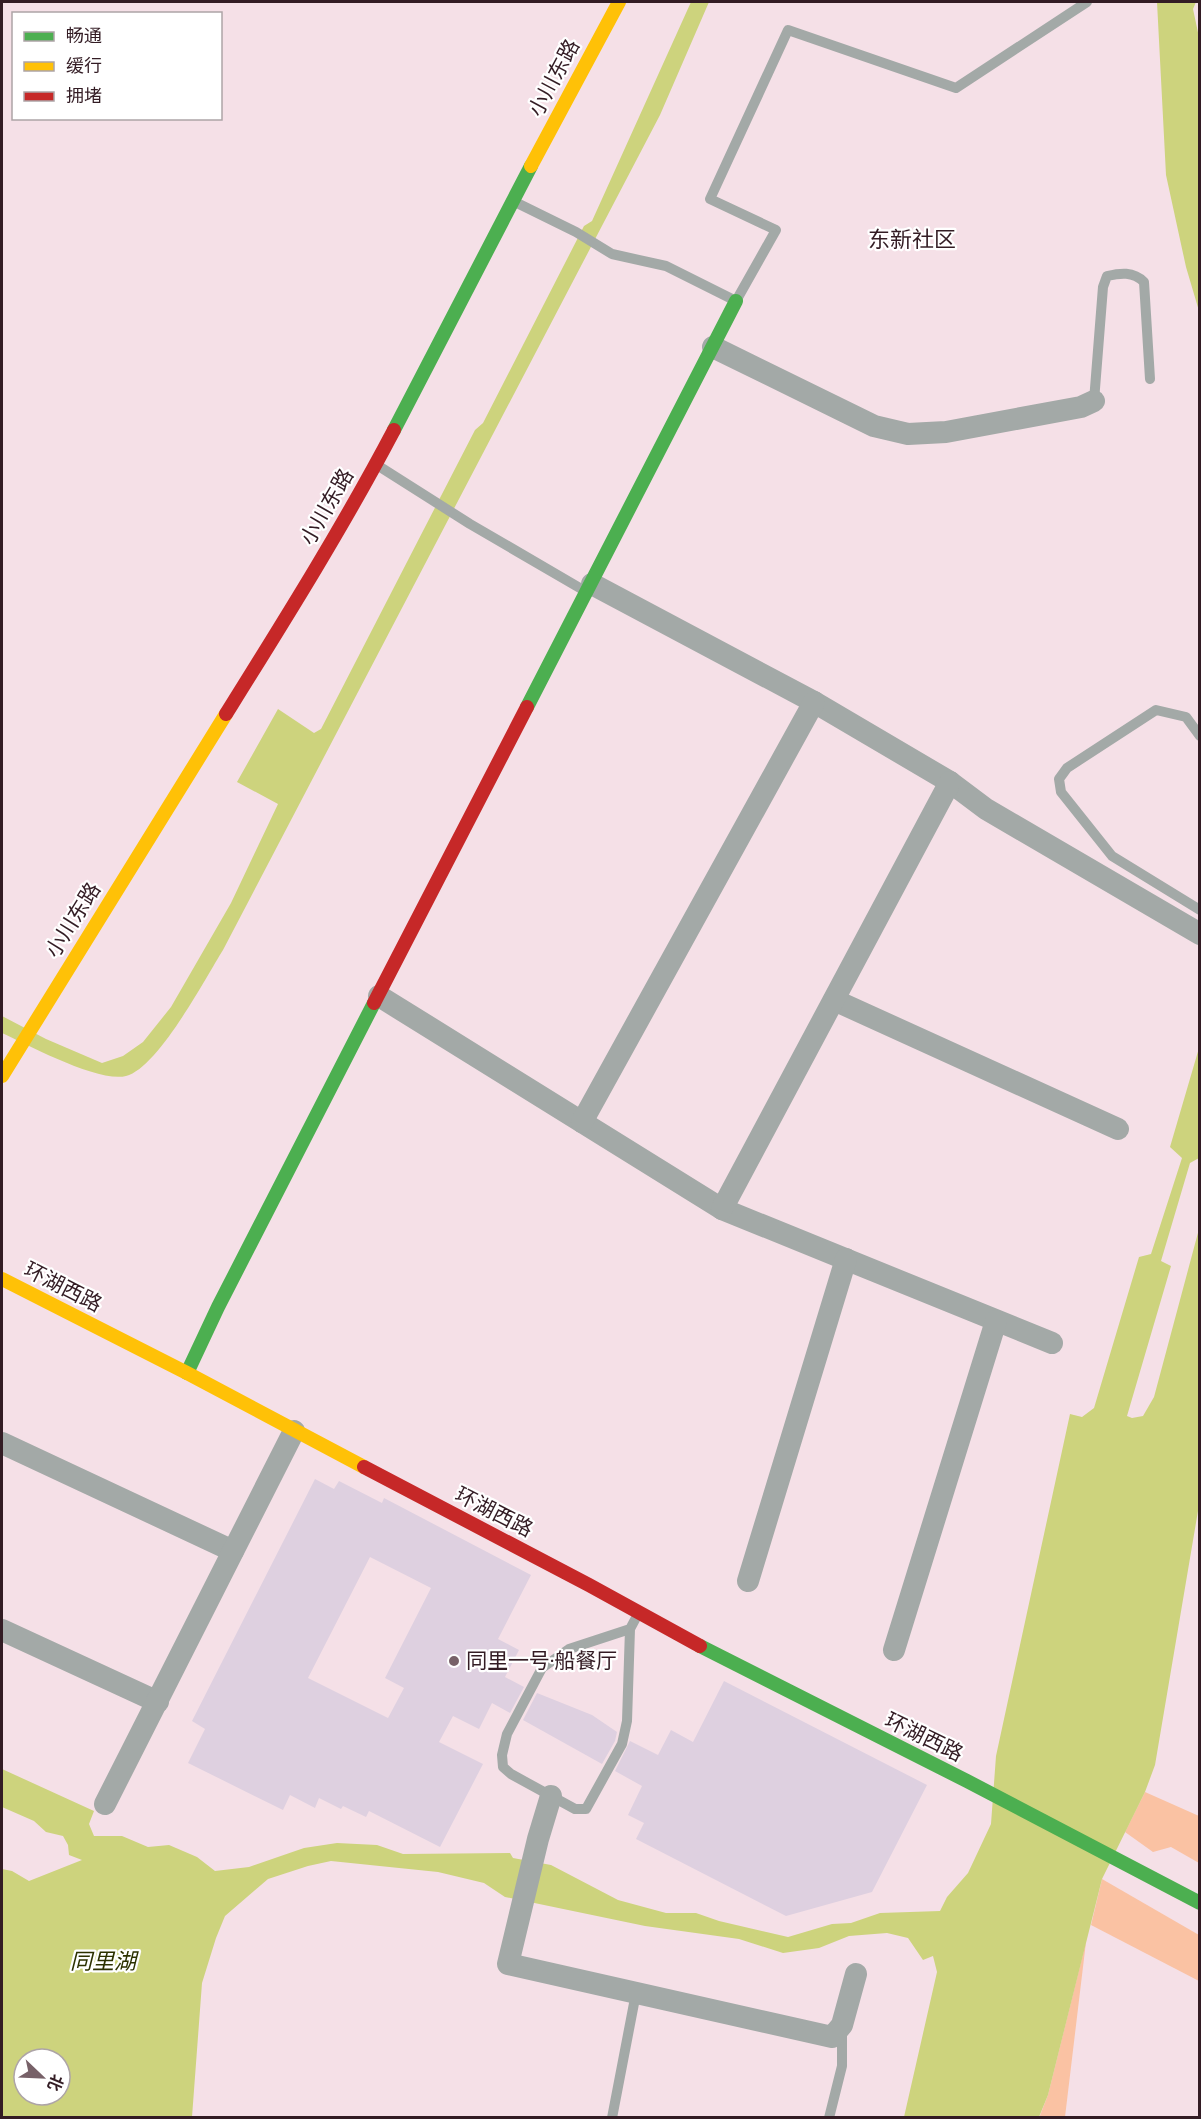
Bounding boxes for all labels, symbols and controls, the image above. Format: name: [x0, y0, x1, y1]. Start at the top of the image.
legend: [12, 12, 222, 120]
text: 畅通: [66, 24, 102, 48]
street label: 小川东路: [522, 34, 586, 122]
text: 缓行: [66, 54, 102, 78]
text: 拥堵: [66, 84, 102, 108]
district label: 东新社区: [868, 225, 956, 254]
street label: 小川东路: [294, 464, 360, 550]
street label: 小川东路: [39, 877, 107, 963]
street label: 环湖西路: [19, 1255, 107, 1319]
street label: 环湖西路: [450, 1480, 538, 1544]
place label: 同里一号·船餐厅: [466, 1647, 617, 1675]
marker: 同里一号·船餐厅: [447, 1654, 461, 1668]
street label: 环湖西路: [880, 1706, 968, 1768]
water label: 同里湖: [70, 1947, 139, 1976]
north arrow: [12, 2047, 72, 2107]
text: 北: [43, 2071, 68, 2094]

